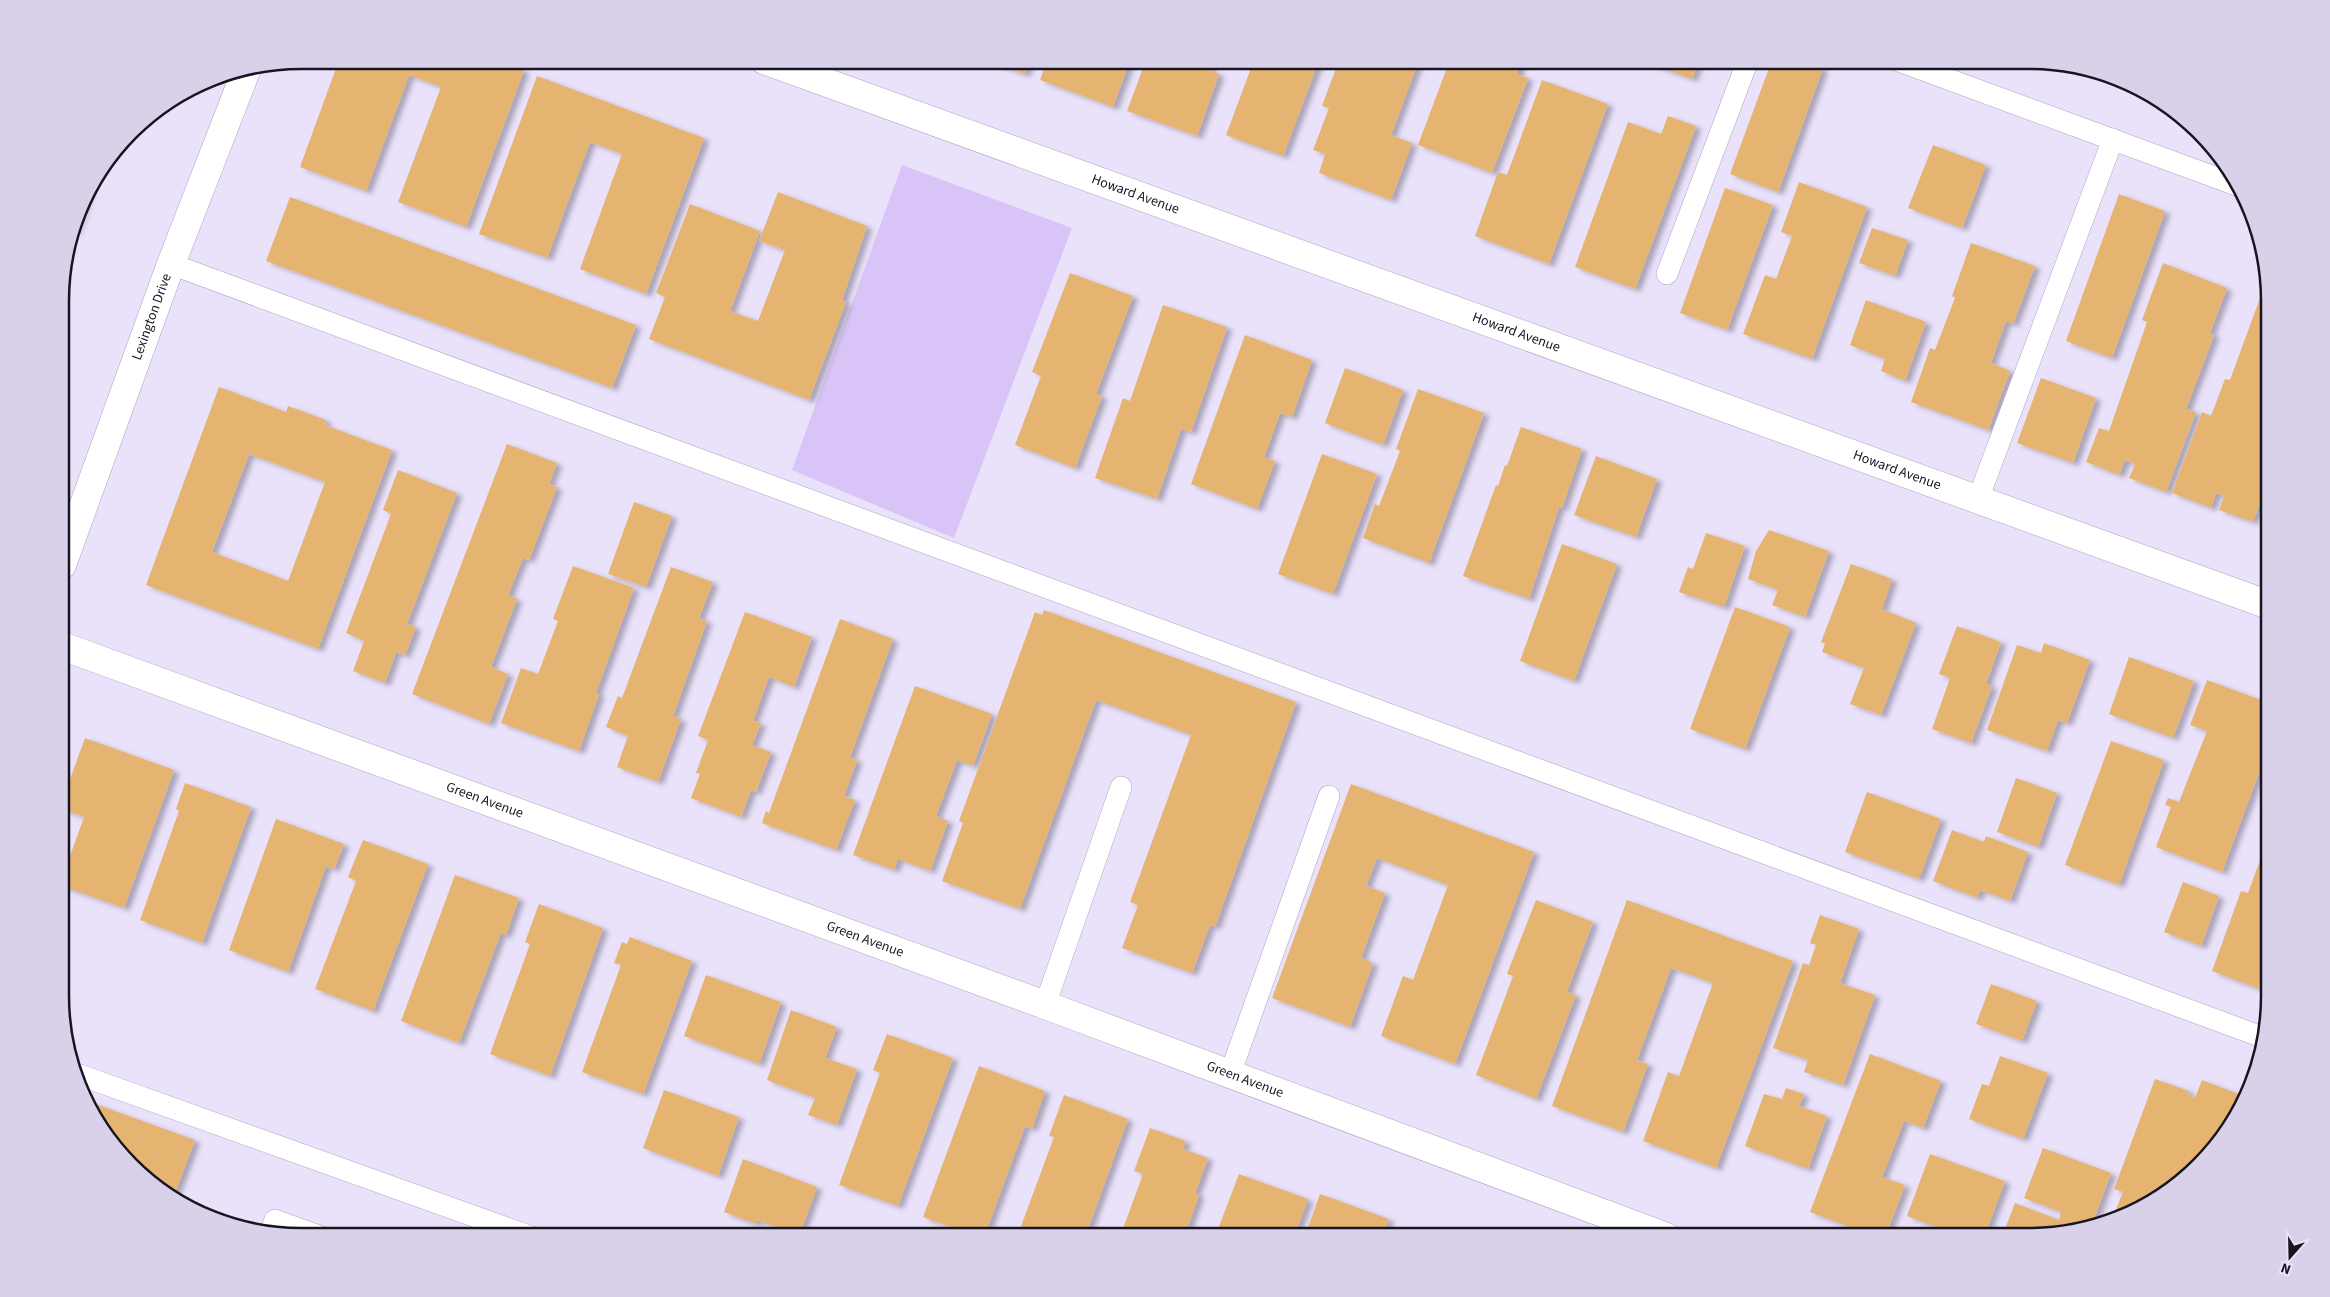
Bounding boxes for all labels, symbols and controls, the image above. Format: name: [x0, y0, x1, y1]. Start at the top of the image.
street label: Howard Avenue: [1089, 169, 1182, 220]
street label: Lexington Drive: [127, 271, 177, 363]
street label: Howard Avenue: [1469, 307, 1563, 358]
street label: Howard Avenue: [1850, 445, 1944, 495]
street label: Green Avenue: [443, 777, 526, 824]
street label: Green Avenue: [824, 916, 907, 963]
street label: Green Avenue: [1204, 1056, 1286, 1103]
north arrow: [2265, 1232, 2315, 1282]
text: N: [2278, 1257, 2294, 1279]

